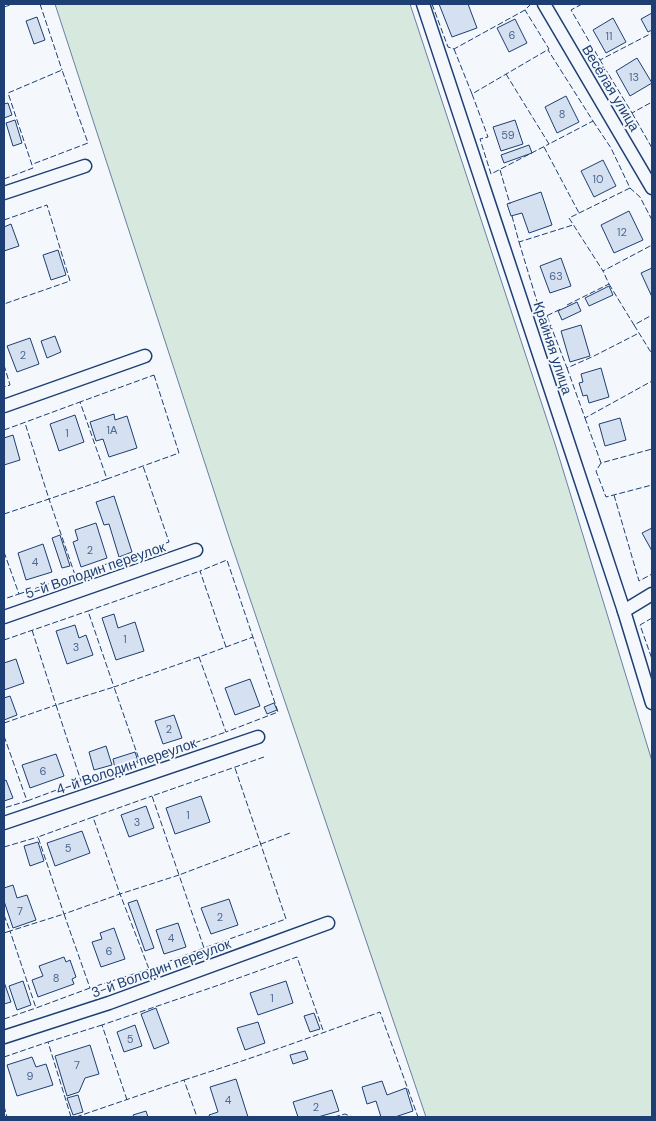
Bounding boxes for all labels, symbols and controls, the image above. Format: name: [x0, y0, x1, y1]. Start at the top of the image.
house number: 6: [509, 28, 516, 42]
house number: 11: [606, 29, 612, 43]
street label: Весёлая улица: [578, 42, 644, 135]
house number: 13: [629, 70, 639, 84]
house number: 8: [559, 107, 565, 121]
house number: 59: [501, 128, 515, 142]
house number: 10: [593, 172, 603, 186]
house number: 12: [617, 225, 627, 239]
house number: 63: [549, 269, 563, 283]
street label: Крайняя улица: [530, 299, 577, 397]
house number: 2: [20, 348, 26, 362]
house number: 1А: [107, 423, 118, 437]
house number: 1: [65, 426, 69, 440]
street label: 5-й Володин переулок: [22, 537, 168, 603]
house number: 2: [87, 543, 93, 557]
house number: 4: [32, 555, 39, 569]
house number: 1: [123, 632, 127, 646]
house number: 3: [73, 640, 79, 654]
house number: 2: [166, 722, 172, 736]
street label: 4-й Володин переулок: [53, 733, 199, 799]
house number: 6: [40, 764, 47, 778]
house number: 1: [186, 808, 190, 822]
house number: 3: [134, 815, 140, 829]
house number: 5: [65, 841, 72, 855]
house number: 7: [17, 904, 23, 918]
house number: 2: [217, 910, 223, 924]
house number: 4: [168, 931, 175, 945]
street label: 3-й Володин переулок: [89, 934, 234, 1002]
house number: 6: [106, 944, 113, 958]
house number: 8: [53, 971, 59, 985]
house number: 1: [270, 991, 274, 1005]
house number: 5: [127, 1032, 134, 1046]
house number: 7: [74, 1058, 80, 1072]
house number: 9: [27, 1069, 34, 1083]
house number: 4: [225, 1093, 232, 1107]
house number: 2: [313, 1100, 319, 1114]

